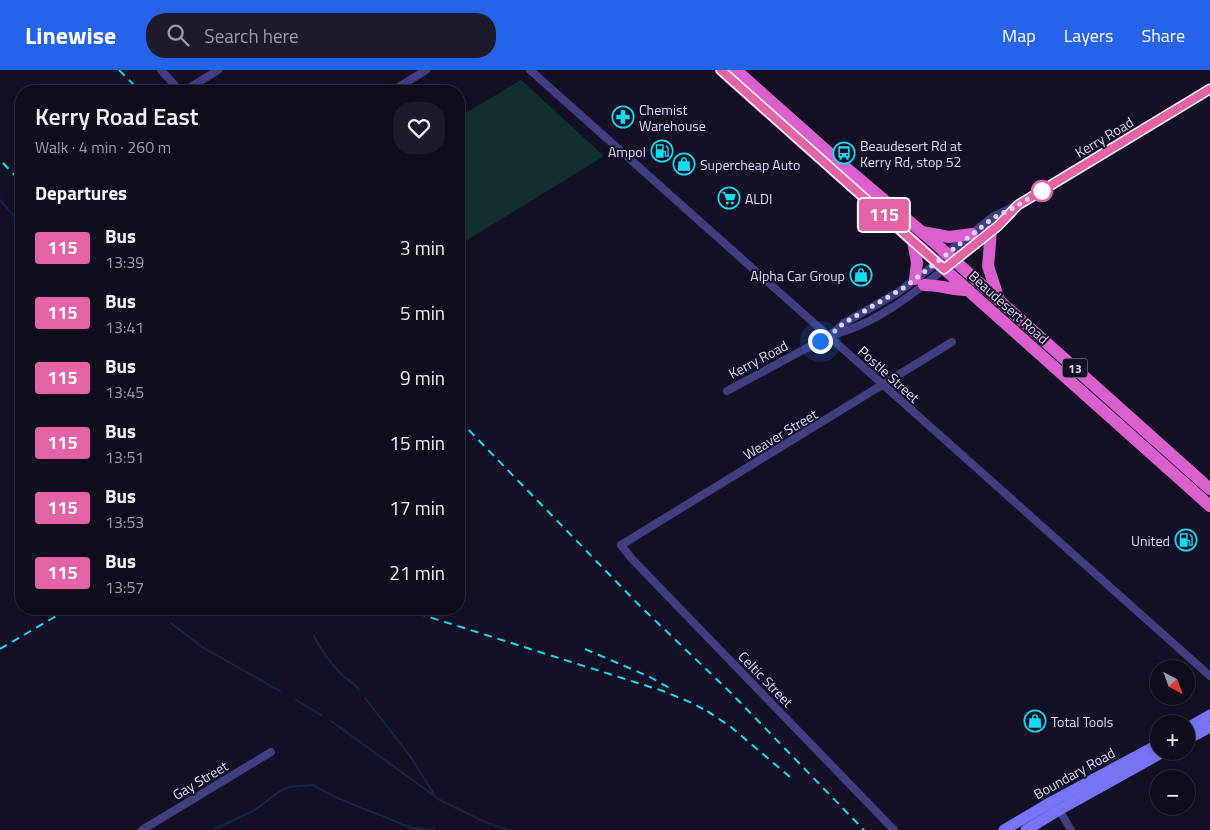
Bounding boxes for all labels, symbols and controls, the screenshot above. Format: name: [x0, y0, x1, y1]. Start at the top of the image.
search box: [146, 13, 496, 58]
text: Linewise: [25, 17, 116, 53]
icon: search: [164, 21, 192, 49]
text: Search here: [204, 21, 299, 50]
text: Map: [1002, 22, 1036, 49]
text: Layers: [1064, 22, 1113, 49]
text: Share: [1141, 22, 1185, 49]
text: Kerry Road East: [35, 98, 198, 134]
place label: Chemist Warehouse: [639, 99, 706, 136]
button: heart: [393, 102, 445, 154]
pharmacy icon: Chemist Warehouse: [611, 105, 635, 129]
street label: Kerry Road: [1071, 111, 1137, 163]
text: Walk · 4 min · 260 m: [35, 135, 171, 159]
place label: Beaudesert Rd at Kerry Rd, stop 52: [860, 135, 962, 172]
fuel station icon: Ampol: [650, 139, 674, 163]
place label: Ampol: [608, 141, 646, 162]
bus stop icon: Beaudesert Rd at Kerry Rd, stop 52: [832, 141, 856, 165]
shop icon: Supercheap Auto: [672, 152, 696, 176]
place label: Supercheap Auto: [700, 154, 800, 175]
text: Departures: [35, 178, 127, 207]
unlabelled marker: [1031, 180, 1053, 202]
supermarket icon: ALDI: [717, 186, 741, 210]
place label: ALDI: [745, 188, 773, 209]
line badge: 115: [855, 199, 913, 231]
text: 115: [869, 201, 899, 228]
text: Bus: [105, 221, 136, 250]
text: 3 min: [400, 233, 445, 262]
text: 115: [47, 234, 78, 261]
text: 13:39: [105, 250, 144, 274]
shop icon: Alpha Car Group: [849, 263, 873, 287]
place label: Alpha Car Group: [750, 265, 845, 286]
street label: Beaudesert Road: [964, 265, 1054, 349]
text: Bus: [105, 286, 136, 315]
text: 5 min: [400, 298, 445, 327]
text: 115: [47, 299, 78, 326]
text: 13:41: [105, 315, 144, 339]
your location: [808, 329, 833, 354]
street label: Kerry Road: [725, 335, 791, 383]
street label: Postle Street: [854, 341, 925, 407]
text: Bus: [105, 351, 136, 380]
road number: 13: [1062, 358, 1088, 378]
text: 9 min: [400, 363, 445, 392]
text: 115: [47, 364, 78, 391]
text: 13:45: [105, 380, 144, 404]
street label: Weaver Street: [739, 403, 821, 465]
text: Bus: [105, 416, 136, 445]
text: 15 min: [389, 428, 445, 457]
text: 115: [47, 429, 78, 456]
text: 13:51: [105, 445, 144, 469]
text: Bus: [105, 481, 136, 510]
text: 17 min: [389, 493, 445, 522]
text: 115: [47, 494, 78, 521]
text: 13:53: [105, 510, 144, 534]
fuel station icon: United: [1174, 528, 1198, 552]
place label: United: [1131, 530, 1170, 551]
text: Bus: [105, 546, 136, 575]
text: 21 min: [389, 558, 445, 587]
text: 115: [47, 559, 78, 586]
text: 13:57: [105, 575, 144, 599]
street label: Celtic Street: [734, 646, 798, 712]
north arrow: [1150, 660, 1195, 705]
map controls: [1150, 660, 1195, 815]
shop icon: Total Tools: [1023, 709, 1047, 733]
place label: Total Tools: [1051, 711, 1113, 732]
button: +: [1150, 715, 1195, 760]
street label: Boundary Road: [1029, 742, 1119, 804]
street label: Gay Street: [168, 755, 232, 805]
button: −: [1150, 770, 1195, 815]

